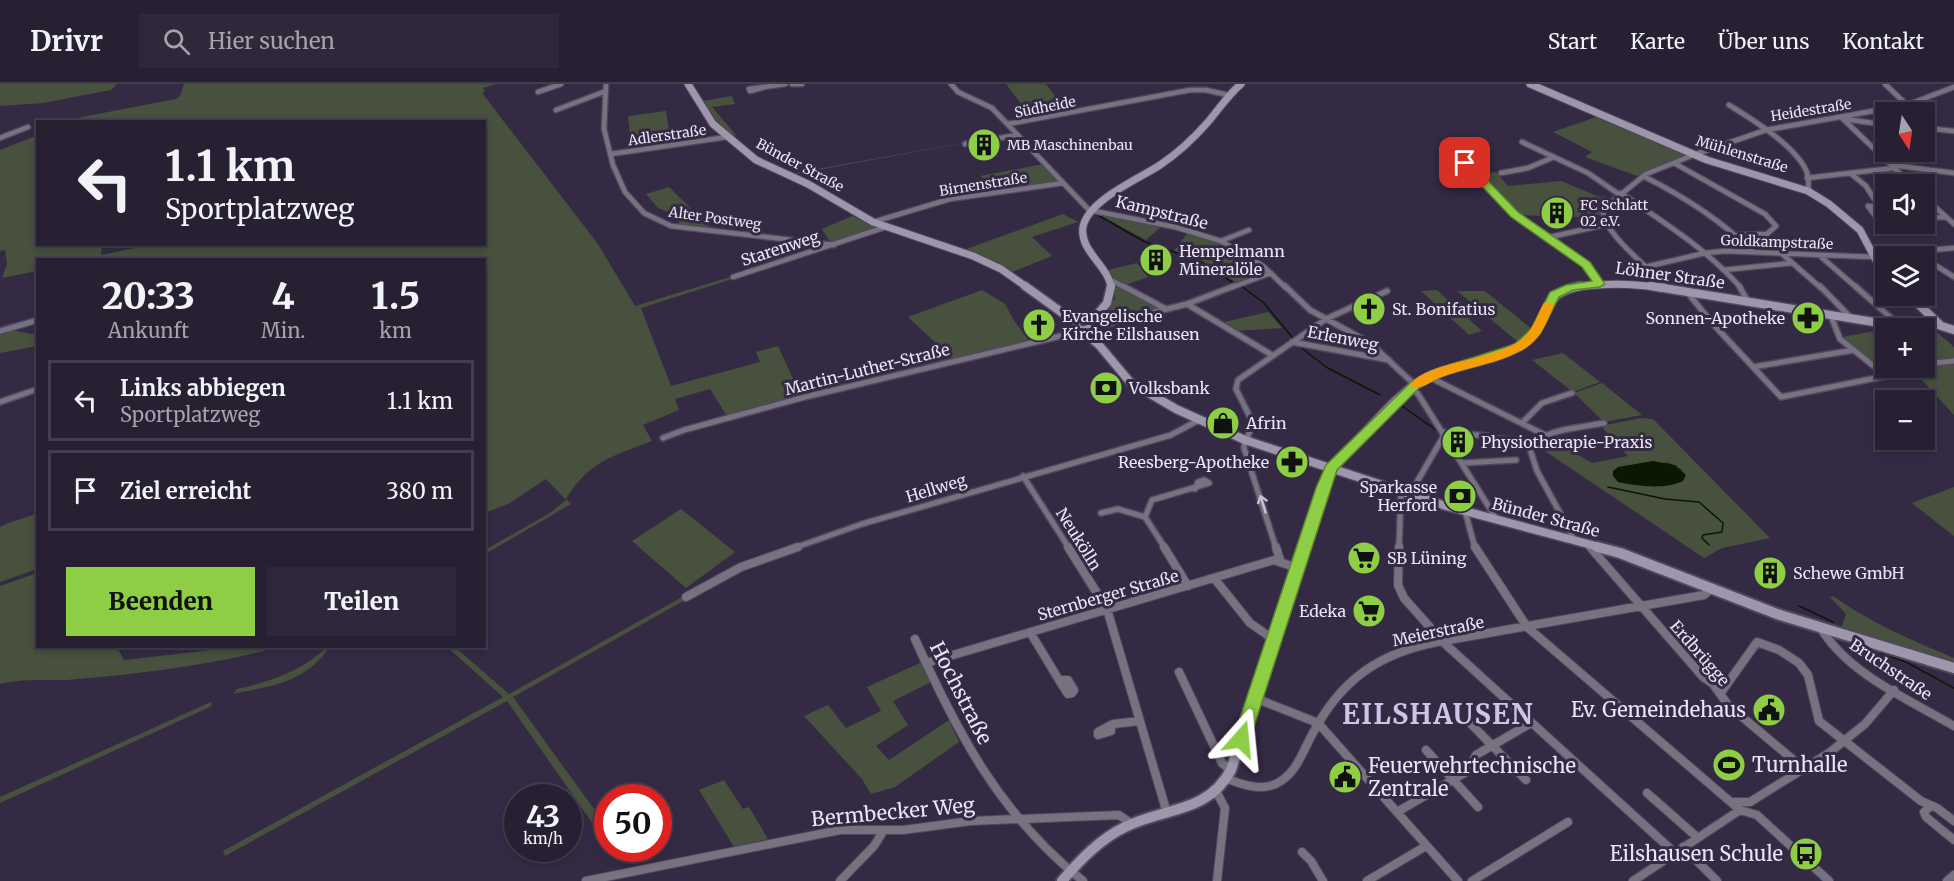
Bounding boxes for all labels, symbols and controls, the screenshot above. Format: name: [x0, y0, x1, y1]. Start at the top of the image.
search box: [139, 14, 559, 68]
text: Drivr: [30, 23, 103, 59]
icon: search: [160, 25, 193, 58]
text: Hier suchen: [208, 27, 335, 55]
text: Start: [1548, 28, 1597, 55]
text: Karte: [1630, 28, 1685, 55]
text: Über uns: [1718, 28, 1809, 55]
text: Kontakt: [1842, 28, 1924, 55]
street label: Südheide: [1013, 92, 1077, 122]
street label: Heidestraße: [1769, 95, 1853, 125]
north arrow: [1875, 102, 1935, 162]
map controls: [1875, 102, 1935, 450]
street label: Adlerstraße: [626, 121, 707, 150]
building icon: MB Maschinenbau: [966, 127, 1002, 163]
street label: Mühlenstraße: [1694, 132, 1790, 176]
street label: Bünder Straße: [753, 134, 847, 196]
place label: MB Maschinenbau: [1007, 136, 1133, 154]
pin: [1439, 137, 1490, 188]
text: 1.1 km: [165, 140, 295, 192]
icon: left: [66, 144, 144, 222]
icon: arrive: [1448, 146, 1481, 179]
street label: Birnenstraße: [938, 168, 1028, 200]
button: sound: [1875, 174, 1935, 234]
street label: Kampstraße: [1114, 191, 1210, 233]
text: Sportplatzweg: [165, 192, 354, 226]
building icon: FC Schlatt 02 e.V.: [1539, 195, 1575, 231]
place label: FC Schlatt 02 e.V.: [1580, 196, 1649, 230]
street label: Alter Postweg: [667, 202, 763, 233]
street label: Starenweg: [738, 226, 822, 270]
street label: Goldkampstraße: [1720, 231, 1834, 253]
place label: Hempelmann Mineralöle: [1179, 241, 1285, 279]
building icon: Hempelmann Mineralöle: [1138, 242, 1174, 278]
button: layers: [1875, 246, 1935, 306]
street label: Löhner Straße: [1614, 257, 1726, 293]
text: 20:33: [102, 274, 195, 319]
text: 4: [272, 274, 295, 319]
text: 1.5: [371, 274, 420, 319]
church icon: St. Bonifatius: [1351, 291, 1387, 327]
place label: St. Bonifatius: [1392, 299, 1496, 319]
pharmacy icon: Sonnen-Apotheke: [1790, 300, 1826, 336]
place label: Evangelische Kirche Eilshausen: [1062, 306, 1200, 344]
church icon: Evangelische Kirche Eilshausen: [1021, 307, 1057, 343]
place label: Sonnen-Apotheke: [1645, 308, 1785, 328]
text: Ankunft: [108, 318, 189, 343]
text: Min.: [261, 318, 305, 343]
text: km: [379, 318, 412, 343]
button: +: [1875, 318, 1935, 378]
street label: Erlenweg: [1306, 321, 1381, 355]
street label: Martin-Luther-Straße: [783, 339, 951, 399]
bank icon: Volksbank: [1088, 370, 1124, 406]
text: Links abbiegen: [120, 374, 286, 402]
place label: Volksbank: [1128, 378, 1211, 398]
icon: left: [69, 384, 102, 417]
text: 1.1 km: [387, 387, 453, 415]
button: −: [1875, 390, 1935, 450]
text: Sportplatzweg: [120, 402, 260, 427]
shop icon: Afrin: [1205, 405, 1241, 441]
place label: Afrin: [1245, 413, 1287, 433]
building icon: Physiotherapie-Praxis: [1440, 424, 1476, 460]
place label: Physiotherapie-Praxis: [1481, 432, 1653, 452]
pharmacy icon: Reesberg-Apotheke: [1274, 444, 1310, 480]
place label: Reesberg-Apotheke: [1118, 452, 1269, 472]
street label: Hellweg: [903, 469, 969, 507]
icon: arrive: [69, 474, 102, 507]
text: Ziel erreicht: [120, 477, 251, 505]
text: 380 m: [386, 477, 453, 505]
place label: Sparkasse Herford: [1359, 477, 1437, 515]
bank icon: Sparkasse Herford: [1442, 478, 1478, 514]
street label: Bünder Straße: [1490, 493, 1602, 541]
one-way arrow: [1256, 495, 1267, 514]
street label: Neukölln: [1052, 504, 1106, 574]
supermarket icon: SB Lüning: [1346, 540, 1382, 576]
place label: SB Lüning: [1387, 548, 1467, 568]
building icon: Schewe GmbH: [1752, 555, 1788, 591]
place label: Schewe GmbH: [1793, 563, 1905, 583]
street label: Sternberger Straße: [1035, 565, 1181, 625]
button: Beenden: [66, 567, 255, 636]
button: Teilen: [267, 567, 456, 636]
supermarket icon: Edeka: [1351, 593, 1387, 629]
place label: Edeka: [1299, 601, 1346, 621]
street label: Meierstraße: [1390, 612, 1486, 650]
street label: Erdbrügge: [1666, 616, 1734, 690]
street label: Bruchstraße: [1846, 634, 1936, 704]
street label: Hochstraße: [925, 637, 998, 748]
public building icon: Ev. Gemeindehaus: [1751, 692, 1787, 728]
district label: EILSHAUSEN: [1342, 697, 1534, 731]
place label: Ev. Gemeindehaus: [1571, 697, 1746, 722]
position arrow: [1209, 707, 1273, 771]
sports icon: Turnhalle: [1711, 747, 1747, 783]
place label: Turnhalle: [1752, 752, 1847, 777]
place label: Feuerwehrtechnische Zentrale: [1368, 753, 1576, 801]
public building icon: Feuerwehrtechnische Zentrale: [1327, 759, 1363, 795]
speed limit sign: 50: [594, 784, 672, 862]
street label: Bermbecker Weg: [810, 792, 976, 831]
text: 43: [526, 797, 560, 835]
text: km/h: [523, 829, 563, 848]
bus stop icon: Eilshausen Schule: [1788, 836, 1824, 872]
place label: Eilshausen Schule: [1610, 841, 1783, 866]

